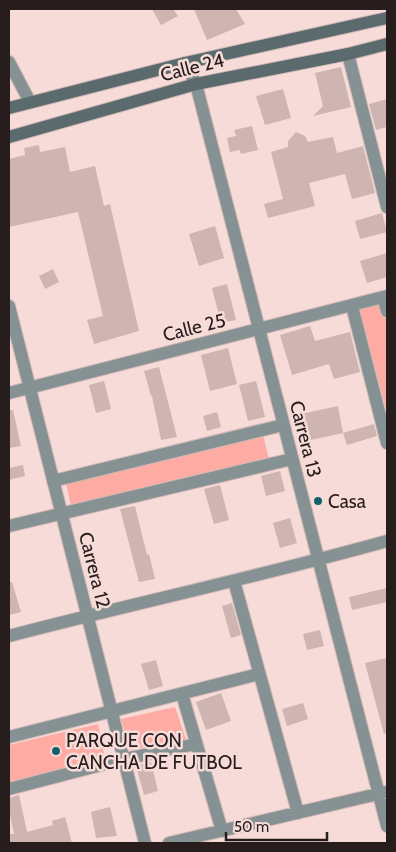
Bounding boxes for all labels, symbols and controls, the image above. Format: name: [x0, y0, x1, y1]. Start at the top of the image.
street label: Calle 24: [158, 49, 226, 86]
street label: Calle 25: [160, 309, 228, 346]
street label: Carrera 13: [285, 398, 326, 480]
place label: Casa: [328, 490, 366, 513]
marker: Casa: [312, 495, 324, 507]
street label: Carrera 12: [74, 530, 115, 611]
place label: PARQUE CON CANCHA DE FUTBOL: [66, 729, 242, 774]
marker: PARQUE CON CANCHA DE FUTBOL: [50, 745, 62, 757]
scale bar: [226, 810, 327, 842]
text: 50 m: [234, 818, 269, 836]

